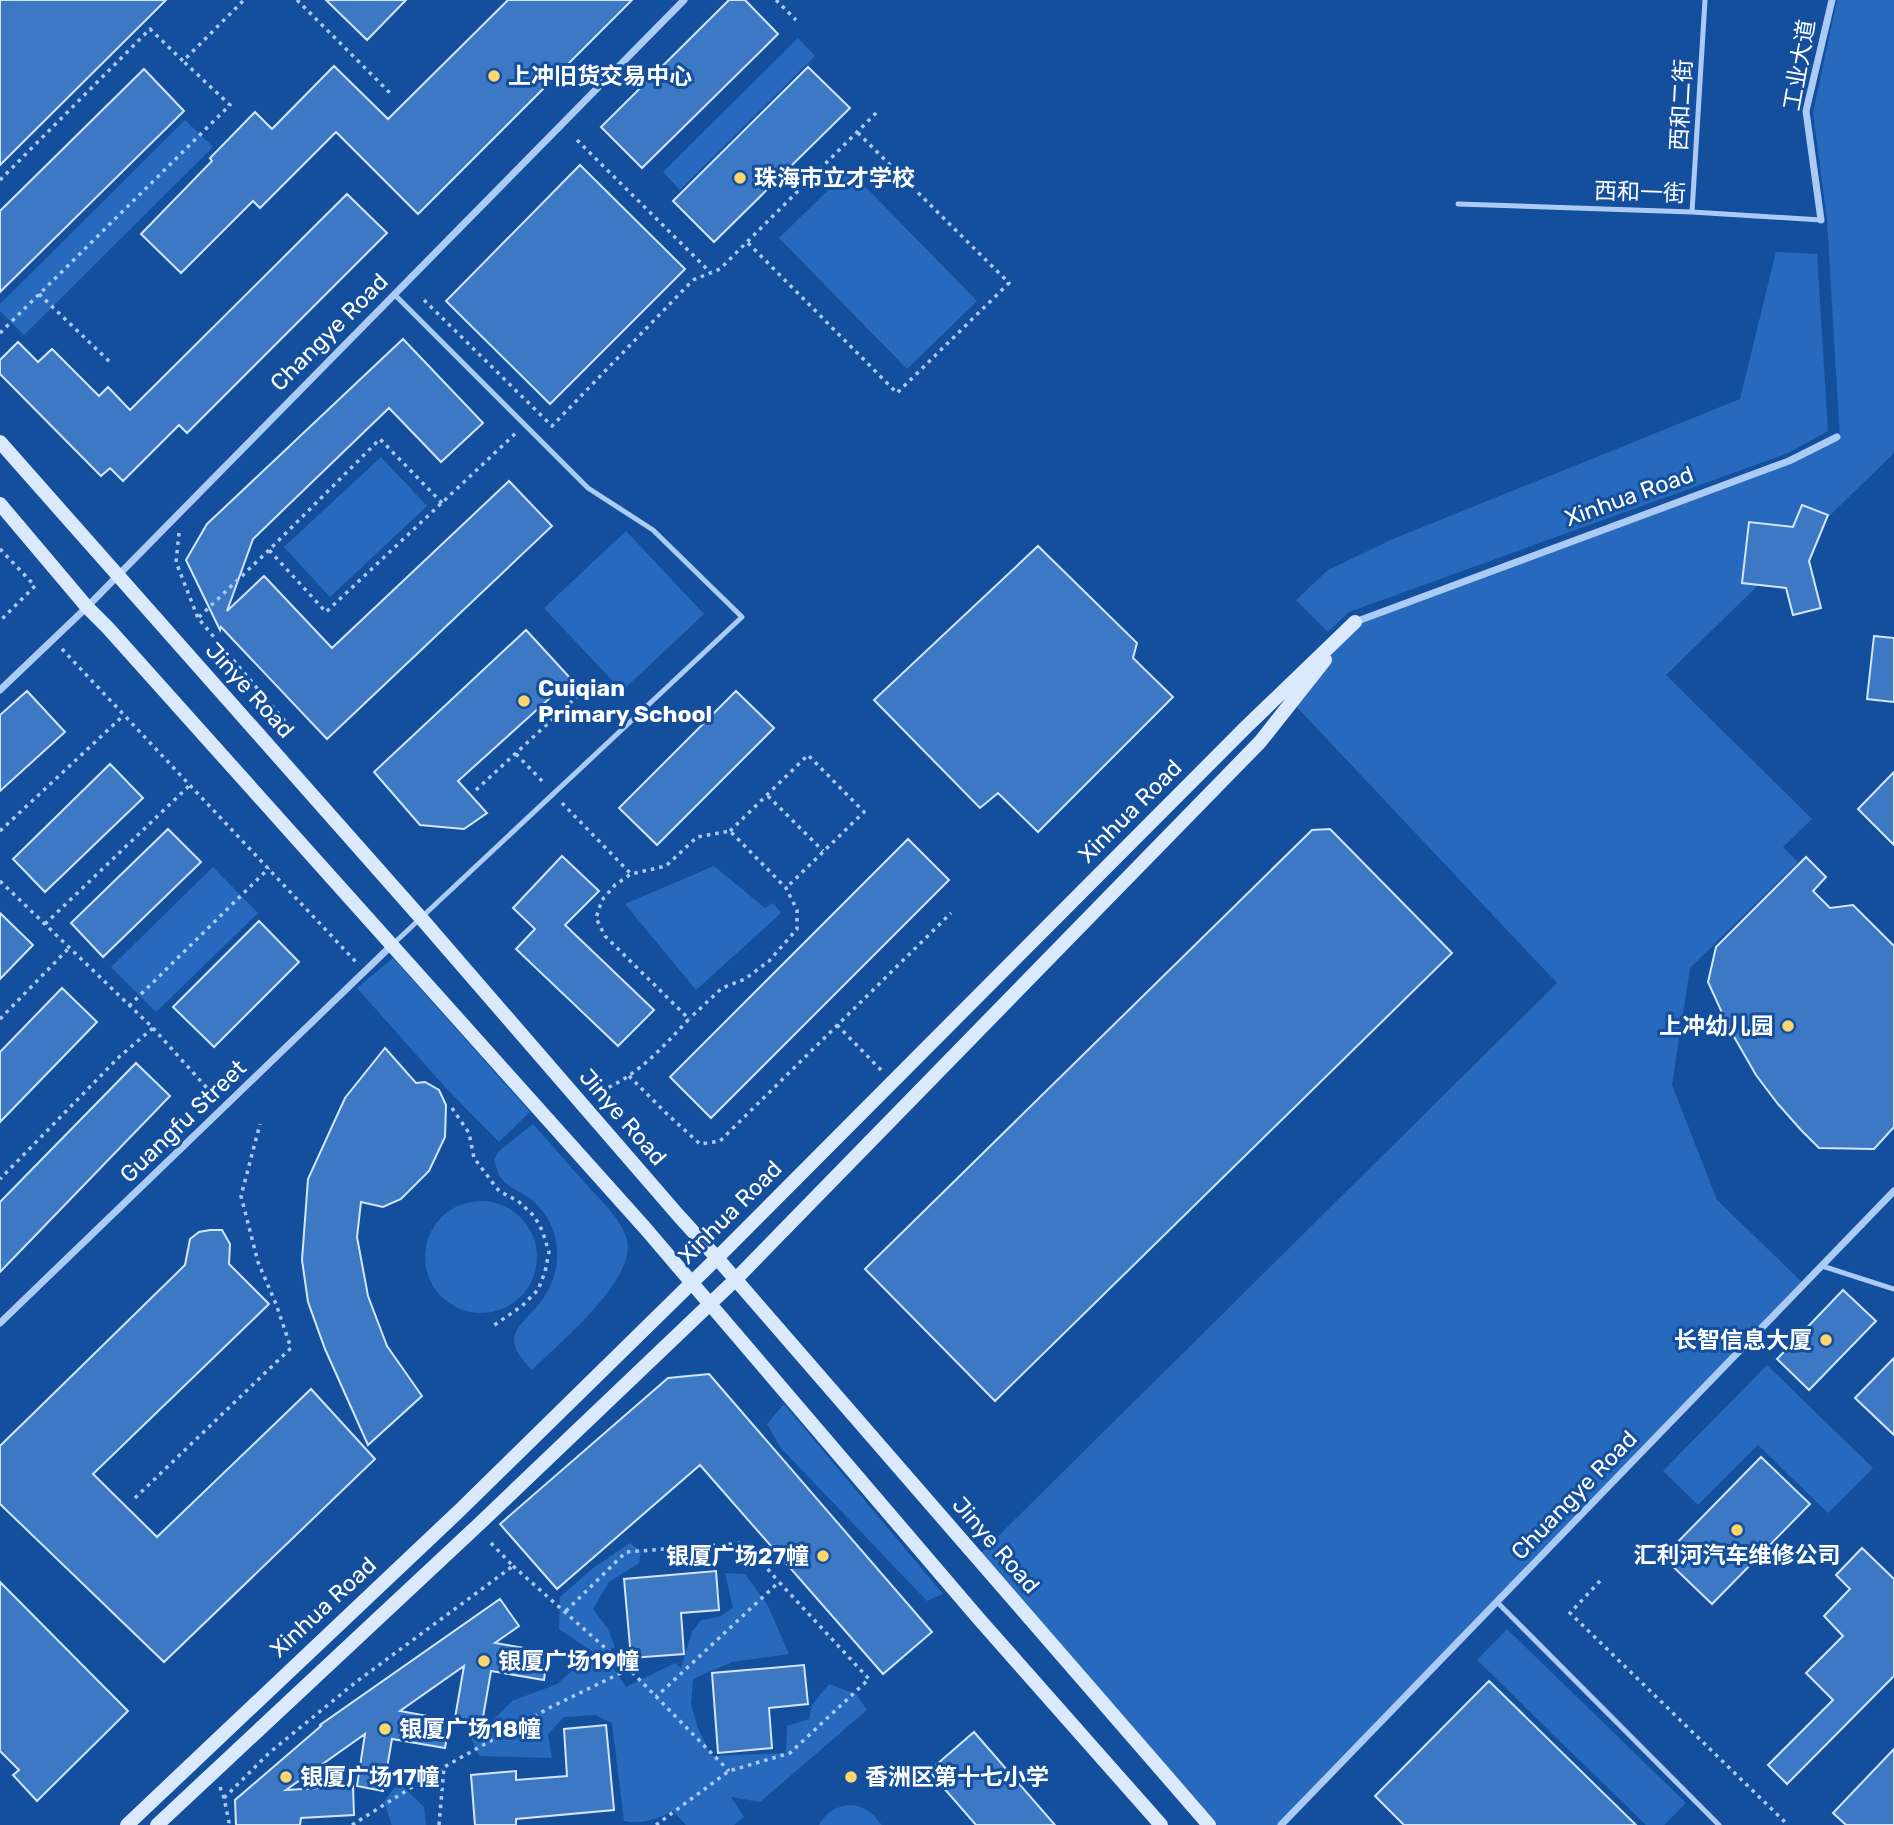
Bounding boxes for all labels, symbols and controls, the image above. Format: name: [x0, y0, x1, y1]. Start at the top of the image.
street label: 工业大道: [1777, 17, 1821, 113]
street label: 西和二街: [1665, 58, 1697, 152]
place label: 上冲旧货交易中心: [508, 62, 692, 90]
marker: 上冲旧货交易中心: [486, 68, 502, 84]
place label: 珠海市立才学校: [754, 164, 915, 192]
marker: 珠海市立才学校: [732, 170, 748, 186]
street label: 西和一街: [1594, 176, 1686, 208]
street label: Changye Road: [264, 267, 394, 397]
street label: Xinhua Road: [1561, 460, 1697, 532]
street label: Jinye Road: [200, 636, 300, 744]
place label: Cuiqian Primary School: [538, 674, 712, 728]
marker: Cuiqian Primary School: [516, 693, 532, 709]
street label: Xinhua Road: [1072, 753, 1188, 869]
place label: 上冲幼儿园: [1659, 1012, 1774, 1040]
marker: 上冲幼儿园: [1780, 1018, 1796, 1034]
street label: Guangfu Street: [114, 1054, 252, 1188]
street label: Jinye Road: [573, 1063, 673, 1171]
street label: Xinhua Road: [672, 1154, 788, 1270]
place label: 长智信息大厦: [1674, 1326, 1812, 1354]
marker: 长智信息大厦: [1818, 1332, 1834, 1348]
street label: Chuangye Road: [1505, 1425, 1643, 1565]
street label: Jinye Road: [946, 1491, 1046, 1599]
marker: 汇利河汽车维修公司: [1729, 1522, 1745, 1538]
place label: 汇利河汽车维修公司: [1634, 1541, 1841, 1569]
place label: 银厦广场27幢: [666, 1542, 809, 1570]
marker: 银厦广场27幢: [815, 1548, 831, 1564]
street label: Xinhua Road: [264, 1551, 382, 1663]
place label: 银厦广场19幢: [498, 1647, 639, 1675]
marker: 银厦广场19幢: [476, 1653, 492, 1669]
place label: 银厦广场18幢: [399, 1715, 541, 1743]
marker: 银厦广场18幢: [377, 1721, 393, 1737]
place label: 银厦广场17幢: [300, 1763, 440, 1791]
place label: 香洲区第十七小学: [865, 1763, 1049, 1791]
marker: 银厦广场17幢: [278, 1769, 294, 1785]
marker: 香洲区第十七小学: [843, 1769, 859, 1785]

